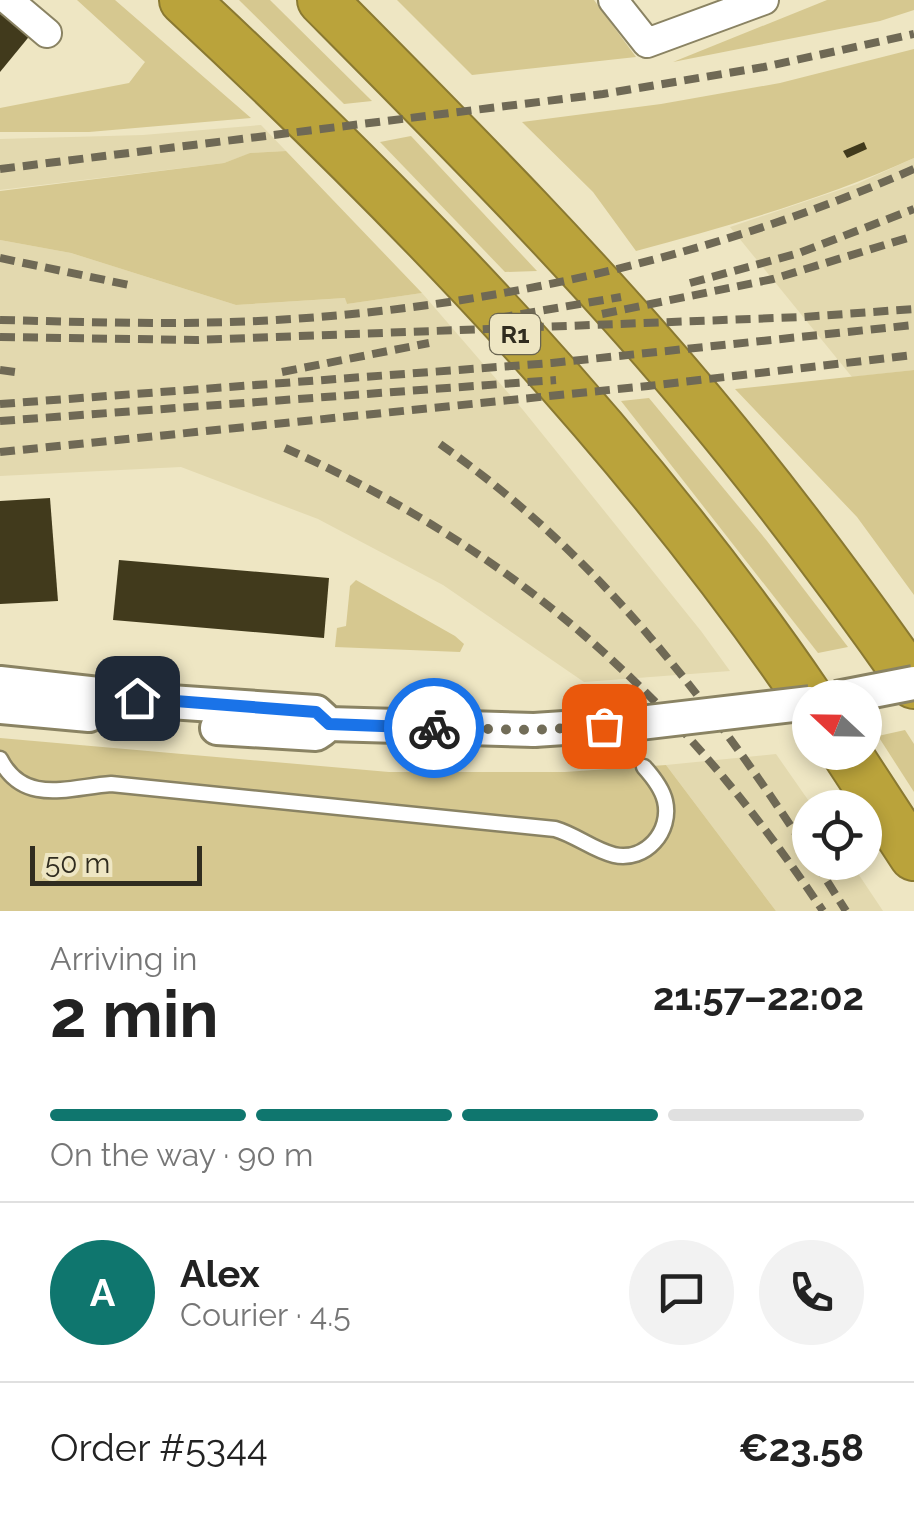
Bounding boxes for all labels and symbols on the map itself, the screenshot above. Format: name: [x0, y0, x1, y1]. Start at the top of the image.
road number: R1: [490, 314, 540, 354]
pin: [95, 656, 180, 741]
courier: [384, 678, 484, 778]
north arrow: [792, 680, 882, 770]
pin: [562, 684, 647, 769]
scale bar: [30, 841, 202, 886]

